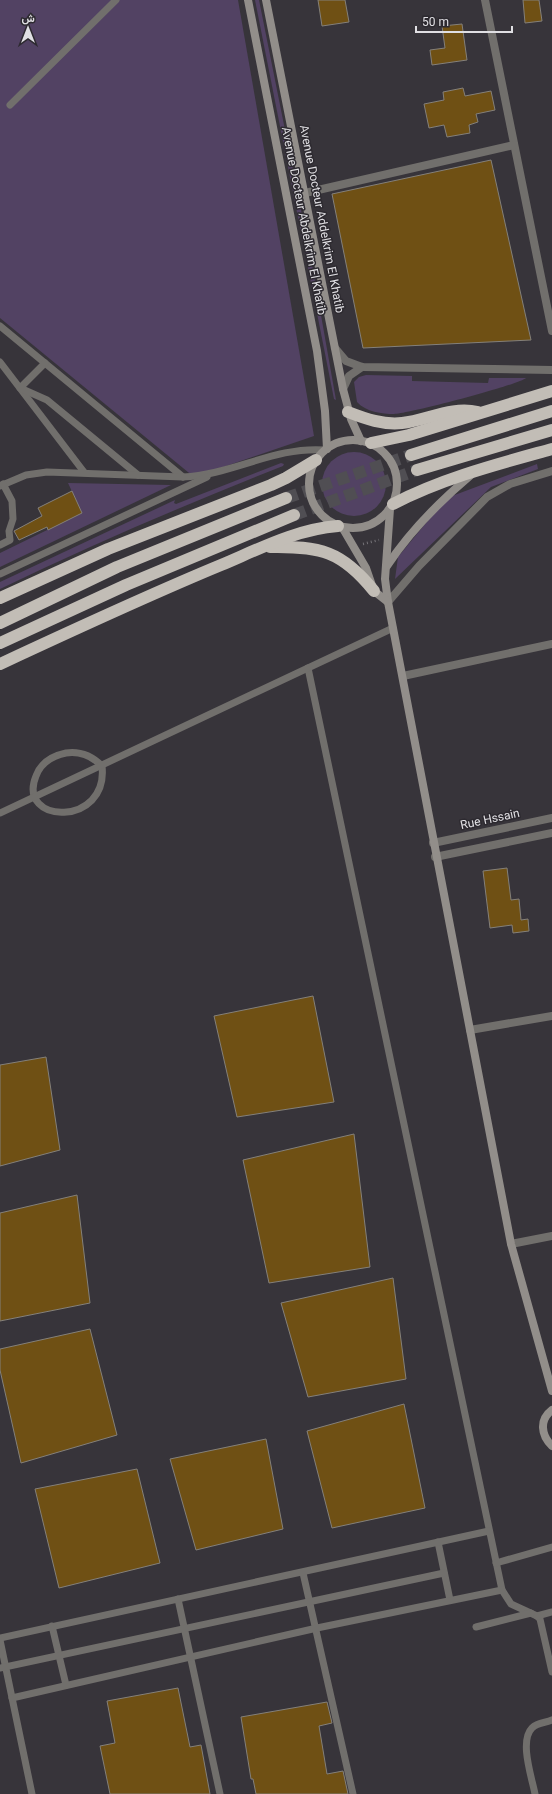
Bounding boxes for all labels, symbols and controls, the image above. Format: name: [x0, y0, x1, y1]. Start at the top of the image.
north arrow: [8, 8, 48, 48]
scale bar: [416, 8, 512, 34]
text: ش: [21, 12, 35, 25]
text: 50 m: [422, 15, 449, 29]
street label: Avenue Docteur Addelkrim El Khatib: [297, 124, 347, 315]
street label: Avenue Docteur Abdelkrim El Khatib: [279, 126, 329, 316]
street label: Rue Hssain: [459, 806, 521, 832]

